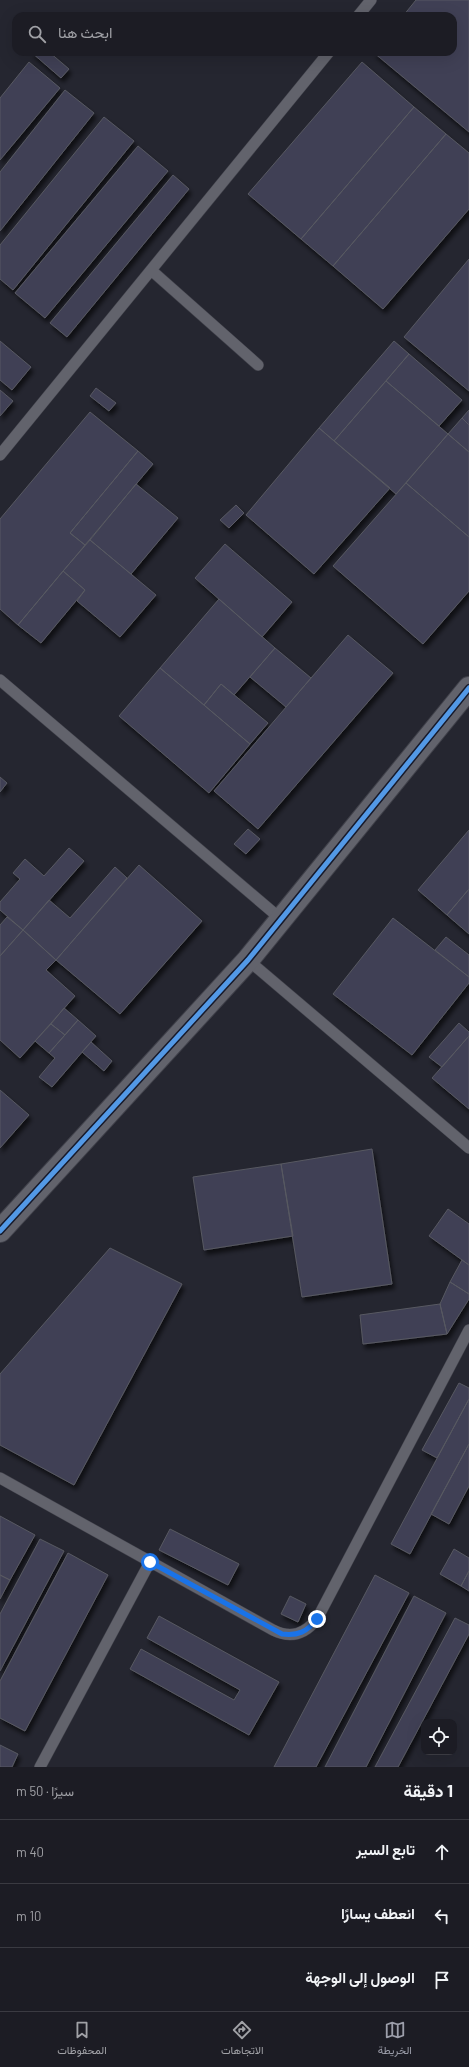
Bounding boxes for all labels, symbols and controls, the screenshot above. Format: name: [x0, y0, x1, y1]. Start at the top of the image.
search box: [12, 12, 457, 56]
icon: search: [26, 23, 48, 45]
text: ابحث هنا: [58, 23, 112, 41]
route start: [141, 1553, 159, 1571]
route end: [308, 1610, 326, 1628]
map controls: [421, 1719, 457, 1755]
button: locate: [421, 1719, 457, 1755]
text: 1 دقيقة: [403, 1780, 453, 1800]
text: سيرًا · 50 m: [16, 1783, 74, 1799]
text: تابع السير: [356, 1840, 415, 1858]
icon: ahead: [431, 1841, 453, 1863]
text: 40 m: [16, 1844, 44, 1860]
text: انعطف يسارًا: [341, 1904, 415, 1922]
icon: left: [431, 1905, 453, 1927]
text: 10 m: [16, 1908, 41, 1924]
text: الوصول إلى الوجهة: [305, 1968, 415, 1986]
icon: arrive: [431, 1969, 453, 1991]
tab: المحفوظات: [57, 2019, 107, 2060]
tab: الاتجاهات: [221, 2019, 264, 2060]
tab: الخريطة: [378, 2019, 412, 2060]

